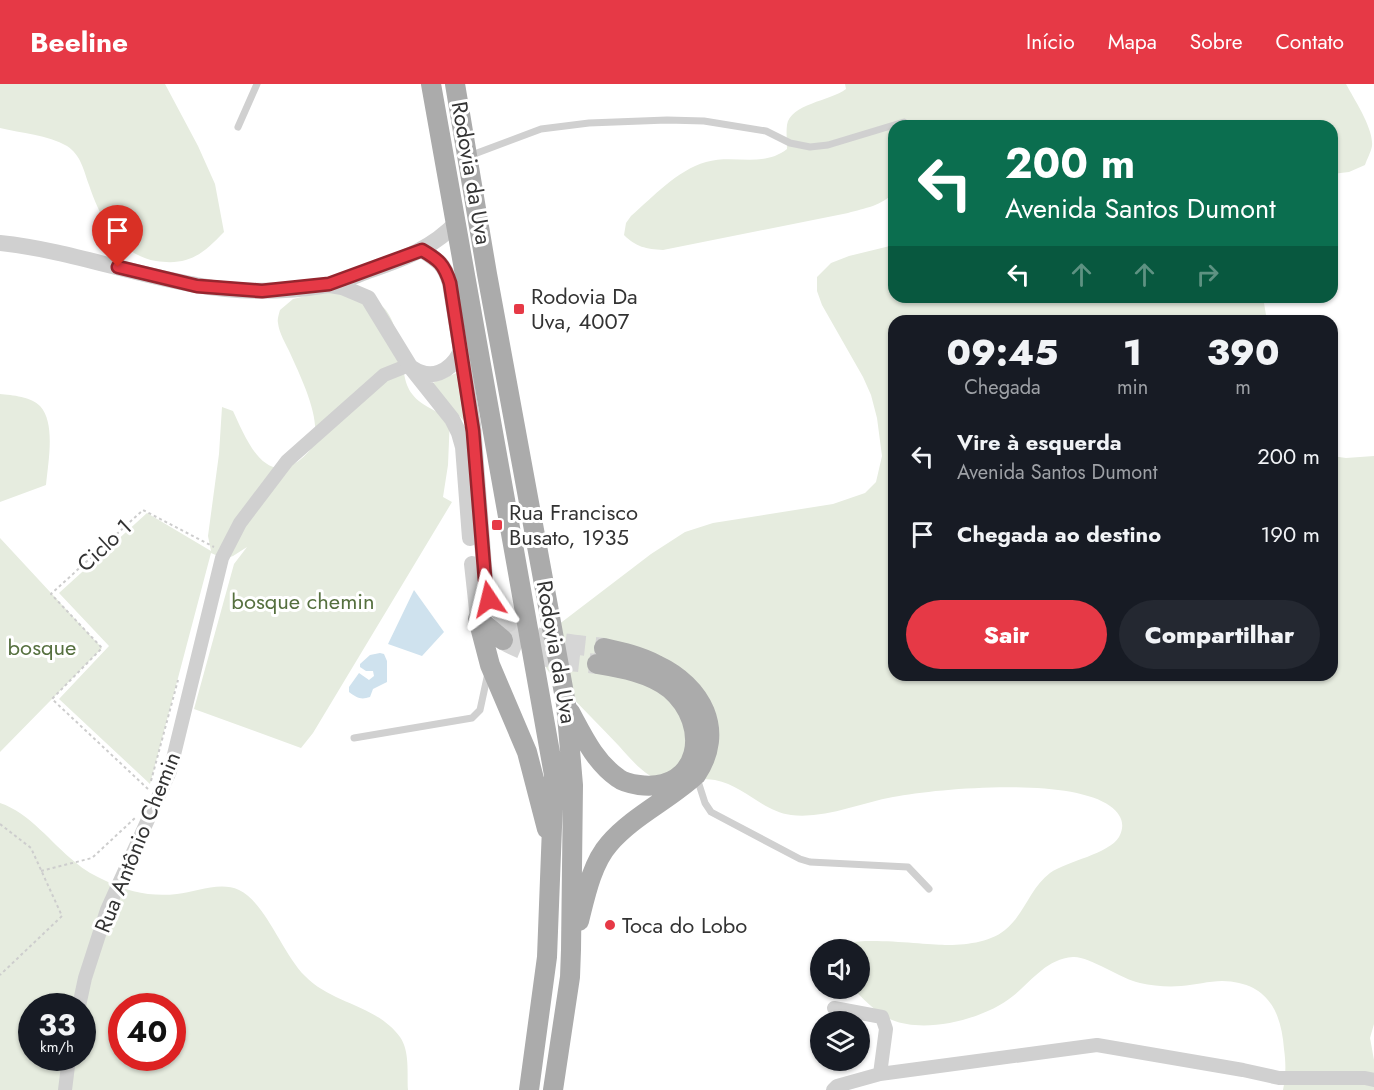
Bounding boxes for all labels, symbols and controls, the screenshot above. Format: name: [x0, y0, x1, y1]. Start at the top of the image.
text: Beeline: [30, 22, 128, 63]
text: Início: [1026, 27, 1075, 57]
text: Mapa: [1108, 27, 1157, 57]
text: Sobre: [1190, 27, 1242, 57]
text: Contato: [1275, 27, 1344, 57]
street label: Rodovia da Uva: [444, 99, 500, 247]
text: 200 m: [1005, 133, 1135, 194]
icon: left: [906, 144, 984, 222]
text: Avenida Santos Dumont: [1005, 189, 1276, 228]
pin: [92, 205, 143, 267]
icon: arrive: [101, 214, 134, 247]
icon: left: [1002, 258, 1035, 291]
icon: ahead: [1065, 258, 1098, 291]
icon: ahead: [1128, 258, 1161, 291]
icon: right: [1191, 258, 1224, 291]
place label: Rodovia Da Uva, 4007: [531, 280, 638, 337]
marker: Rodovia Da Uva, 4007: [512, 302, 526, 316]
text: 09:45: [947, 326, 1058, 378]
text: 1: [1123, 326, 1142, 378]
text: 390: [1207, 326, 1279, 378]
text: Chegada: [964, 373, 1041, 402]
text: min: [1117, 373, 1148, 402]
text: m: [1235, 373, 1251, 402]
text: Vire à esquerda: [957, 426, 1122, 458]
icon: left: [906, 440, 939, 473]
text: 200 m: [1257, 440, 1320, 472]
text: Avenida Santos Dumont: [957, 458, 1158, 487]
place label: Rua Francisco Busato, 1935: [509, 496, 638, 553]
street label: Ciclo 1: [69, 511, 139, 579]
marker: Rua Francisco Busato, 1935: [490, 518, 504, 532]
icon: arrive: [906, 518, 939, 551]
text: Chegada ao destino: [957, 518, 1161, 550]
text: 190 m: [1260, 518, 1320, 550]
position arrow: [457, 567, 521, 631]
street label: Rodovia da Uva: [529, 578, 585, 726]
park label: bosque chemin: [231, 585, 375, 617]
button: Sair: [906, 600, 1107, 669]
button: Compartilhar: [1119, 600, 1320, 669]
park label: bosque: [8, 631, 76, 663]
street label: Rua Antônio Chemin: [86, 747, 188, 937]
place label: Toca do Lobo: [622, 909, 747, 941]
marker: Toca do Lobo: [603, 918, 617, 932]
map controls: [810, 939, 870, 1071]
button: sound: [810, 939, 870, 999]
speed limit sign: 40: [108, 993, 186, 1071]
text: 33: [38, 1003, 76, 1046]
button: layers: [810, 1011, 870, 1071]
text: km/h: [40, 1036, 74, 1058]

